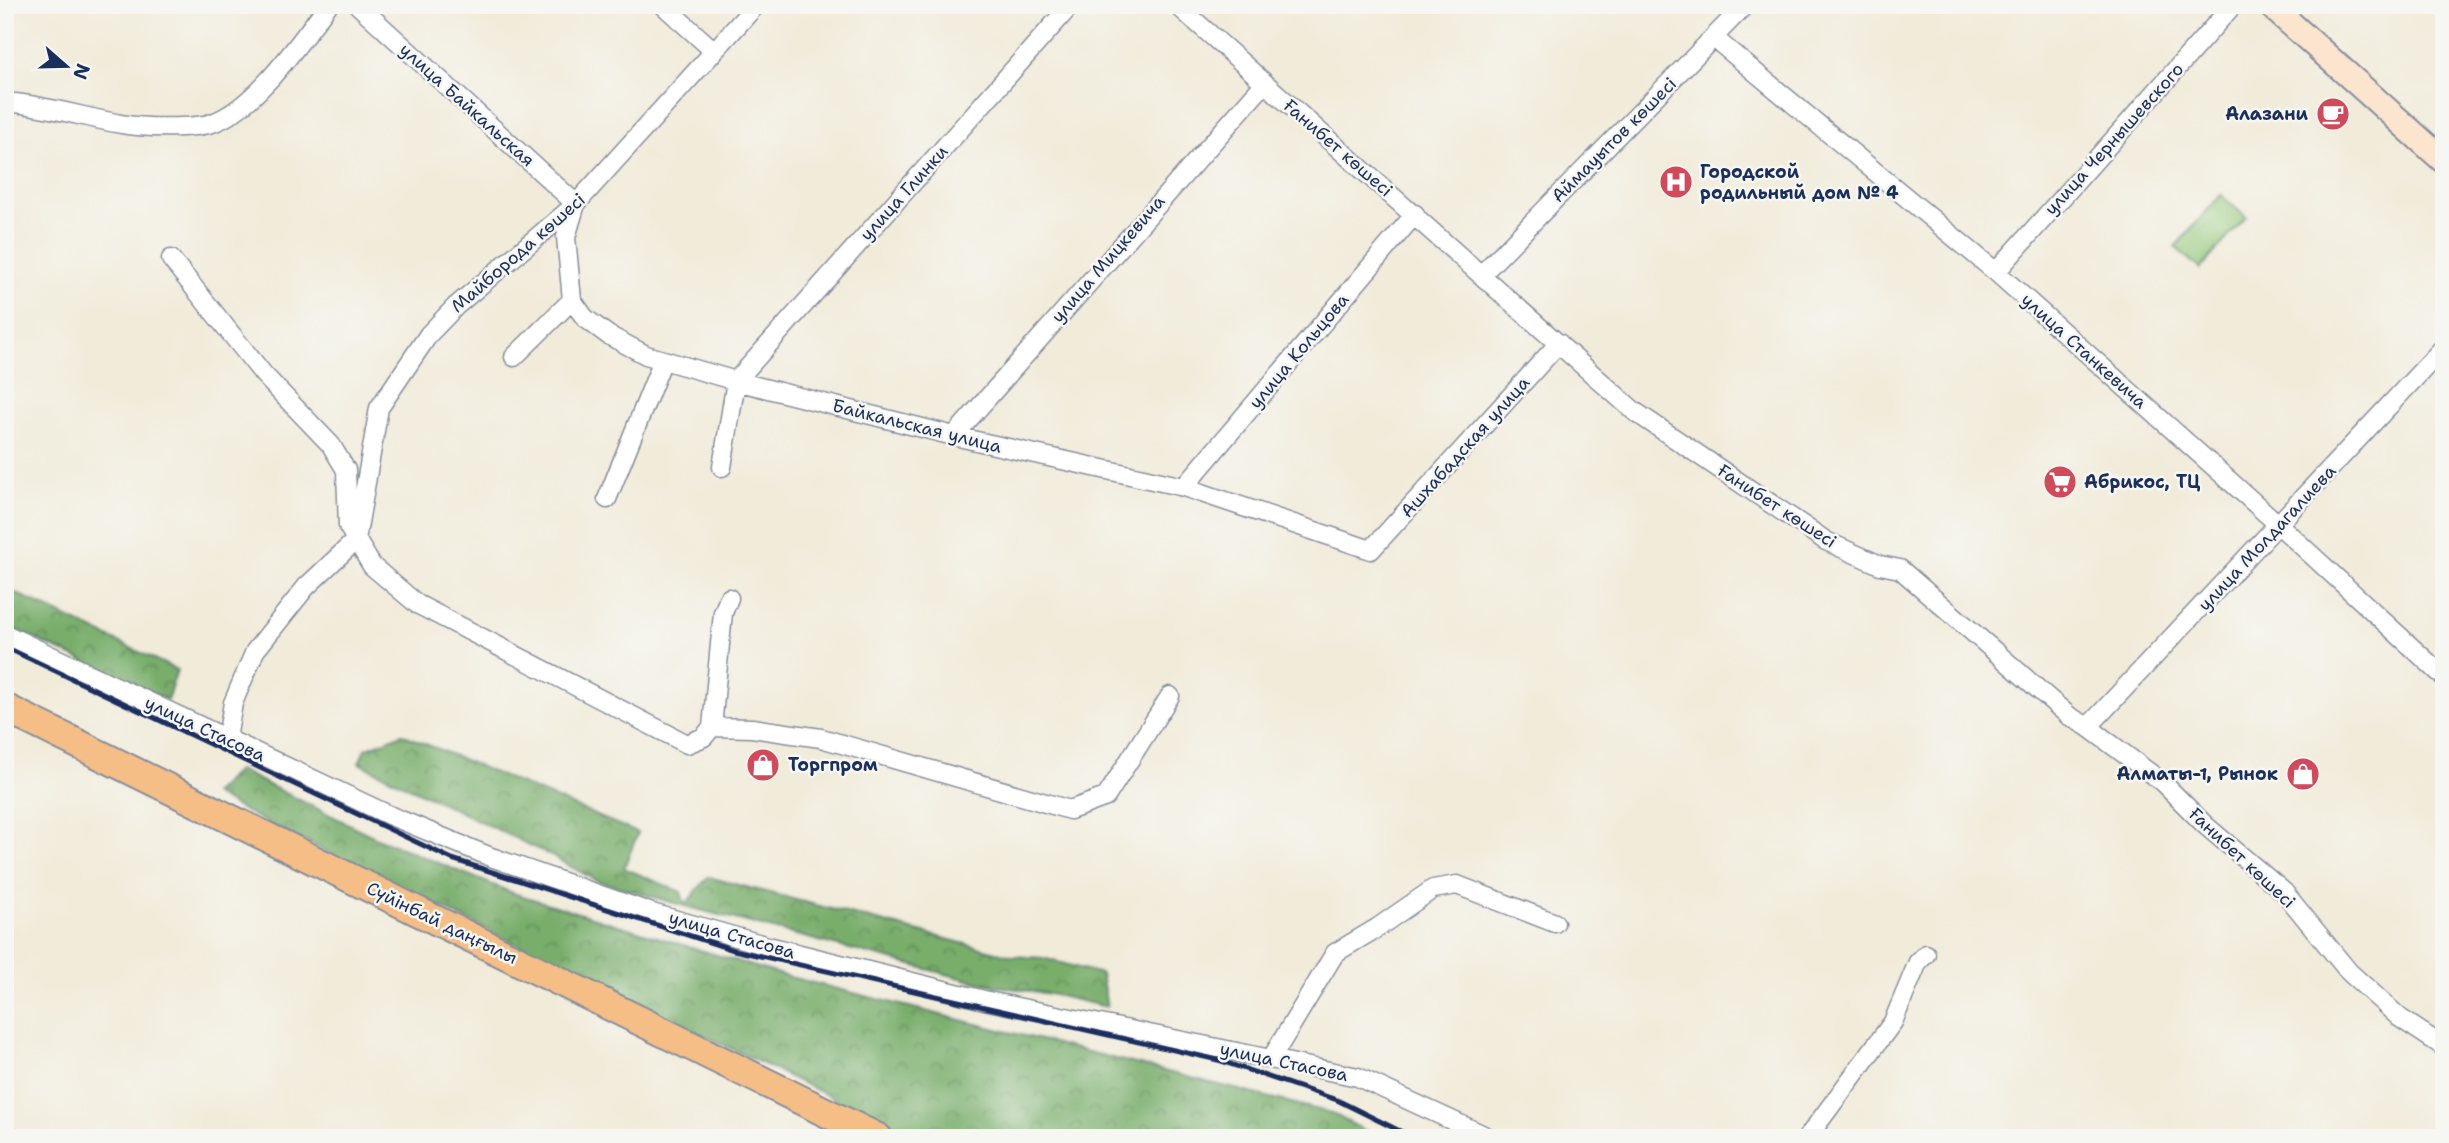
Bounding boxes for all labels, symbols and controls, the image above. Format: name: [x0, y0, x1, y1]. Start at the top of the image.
north arrow: [32, 32, 102, 102]
street label: улица Байкальская: [394, 38, 540, 172]
street label: улица Чернышевского: [2039, 58, 2189, 220]
text: N: [67, 60, 96, 83]
street label: Аймауытов көшесі: [1546, 72, 1682, 208]
street label: Ғанибет көшесі: [1278, 94, 1398, 202]
cafe icon: Алазани: [2314, 95, 2352, 133]
place label: Алазани: [2225, 102, 2309, 126]
street label: улица Глинки: [855, 140, 954, 246]
place label: Городской родильный дом № 4: [1700, 160, 1899, 205]
hospital icon: Городской родильный дом № 4: [1657, 163, 1695, 201]
street label: Майборода көшесі: [446, 188, 590, 318]
street label: улица Мицкевича: [1046, 190, 1170, 328]
street label: улица Кольцова: [1244, 288, 1354, 414]
street label: улица Станкевича: [2016, 288, 2152, 414]
street label: Ашхабадская улица: [1395, 371, 1535, 523]
street label: Байкальская улица: [830, 393, 1004, 459]
street label: Ғанибет көшесі: [1713, 459, 1841, 553]
street label: улица Молдагалиева: [2193, 460, 2341, 616]
supermarket icon: Абрикос, ТЦ: [2041, 463, 2079, 501]
place label: Абрикос, ТЦ: [2084, 470, 2201, 494]
street label: улица Стасова: [141, 691, 269, 767]
shop icon: Торгпром: [744, 746, 782, 784]
place label: Торгпром: [788, 753, 878, 777]
shop icon: Алматы-1, Рынок: [2284, 755, 2322, 793]
place label: Алматы-1, Рынок: [2116, 762, 2278, 786]
street label: Ғанибет көшесі: [2184, 802, 2300, 914]
street label: Сүйінбай даңғылы: [363, 876, 521, 970]
street label: улица Стасова: [666, 905, 798, 965]
street label: улица Стасова: [1218, 1037, 1350, 1087]

